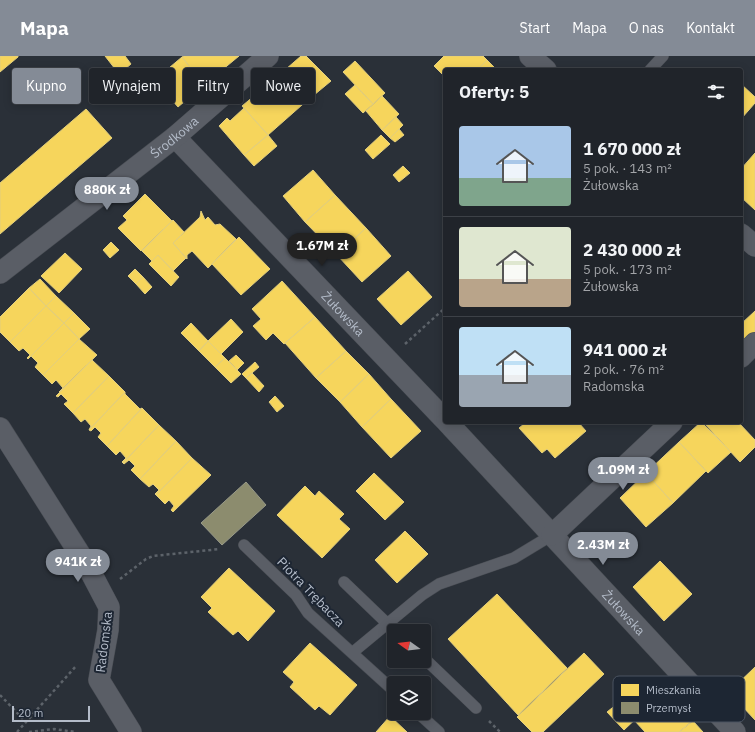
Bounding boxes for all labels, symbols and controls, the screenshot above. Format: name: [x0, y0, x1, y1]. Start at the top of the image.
text: Mapa: [20, 16, 69, 40]
text: Start: [520, 19, 550, 37]
text: Mapa: [572, 19, 607, 37]
text: O nas: [629, 19, 664, 37]
text: Kontakt: [686, 19, 735, 37]
chip: Kupno: [12, 68, 81, 104]
chip: Wynajem: [89, 68, 175, 104]
chip: Filtry: [183, 68, 243, 104]
chip: Nowe: [251, 68, 315, 104]
text: Oferty: 5: [459, 81, 529, 103]
icon: filters: [705, 81, 727, 103]
street label: Środkowa: [146, 112, 202, 162]
text: 1 670 000 zł: [583, 138, 681, 160]
icon: home: [491, 142, 539, 190]
text: 5 pok. · 143 m²: [583, 160, 672, 177]
pin: 880K zł: [70, 177, 144, 211]
text: Żułowska: [583, 177, 639, 194]
text: 880K zł: [84, 181, 130, 198]
pin: 1.67M zł: [281, 233, 363, 267]
text: 1.67M zł: [296, 237, 348, 254]
text: 2 430 000 zł: [583, 239, 681, 261]
icon: home: [491, 243, 539, 291]
text: 5 pok. · 173 m²: [583, 261, 672, 278]
text: Żułowska: [583, 278, 639, 295]
street label: Żułowska: [318, 287, 369, 340]
text: 941 000 zł: [583, 339, 666, 361]
icon: home: [491, 343, 539, 391]
text: 2 pok. · 76 m²: [583, 361, 664, 378]
text: Radomska: [583, 378, 644, 395]
pin: 1.09M zł: [582, 457, 664, 491]
text: 1.09M zł: [597, 461, 649, 478]
pin: 2.43M zł: [562, 532, 644, 566]
text: 2.43M zł: [577, 536, 629, 553]
pin: 941K zł: [41, 549, 115, 583]
text: 941K zł: [55, 553, 101, 570]
street label: Piotra Trębacza: [273, 554, 349, 630]
street label: Żułowska: [599, 586, 649, 639]
street label: Radomska: [92, 610, 116, 673]
north arrow: [387, 624, 431, 668]
map controls: [387, 624, 431, 720]
button: layers: [387, 676, 431, 720]
legend: [613, 676, 745, 722]
text: Mieszkania: [646, 683, 701, 697]
text: Przemysł: [646, 701, 691, 715]
scale bar: [12, 704, 90, 723]
text: 20 m: [18, 706, 43, 720]

